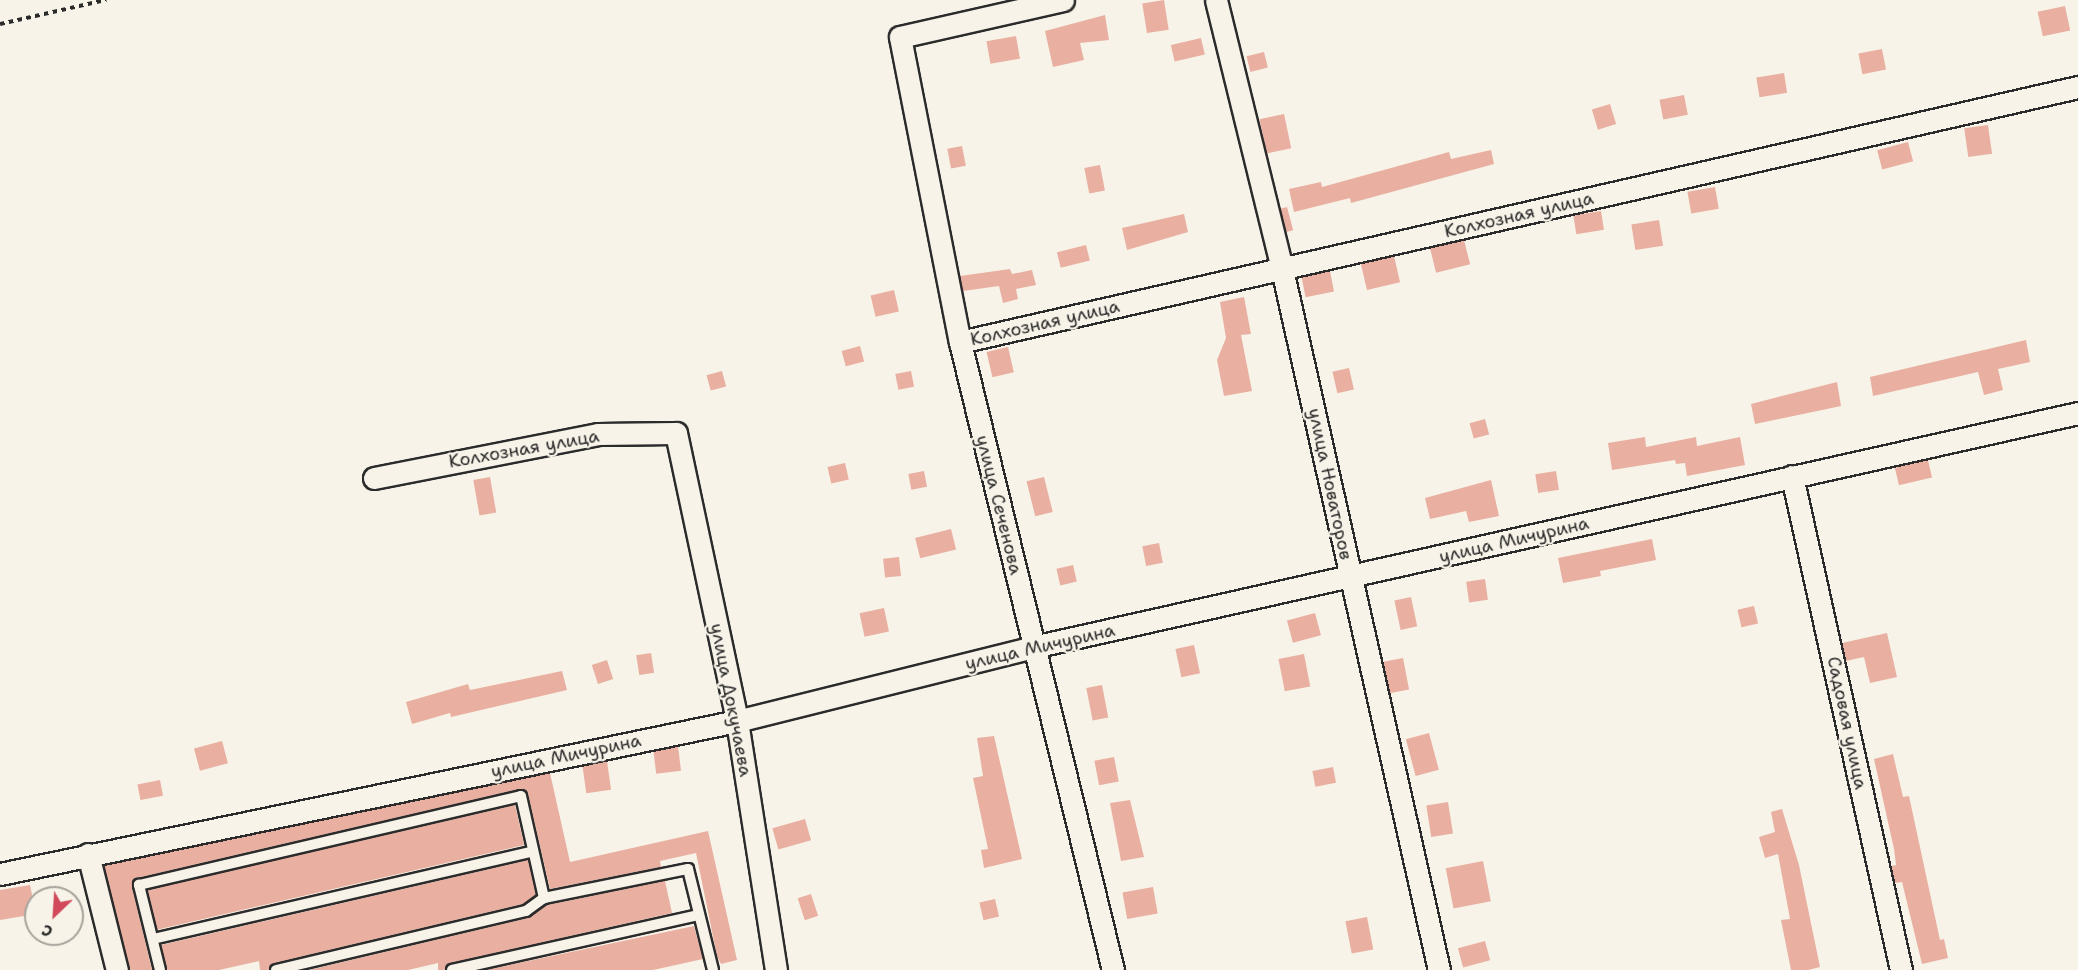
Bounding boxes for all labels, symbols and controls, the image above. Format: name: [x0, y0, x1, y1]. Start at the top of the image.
street label: Колхозная улица: [1442, 187, 1596, 243]
street label: Колхозная улица: [968, 295, 1122, 351]
street label: улица Новаторов: [1303, 406, 1357, 562]
street label: Колхозная улица: [447, 425, 601, 473]
street label: улица Сеченова: [971, 433, 1027, 577]
street label: улица Мичурина: [1437, 512, 1591, 568]
street label: улица Мичурина: [963, 619, 1117, 675]
street label: улица Докучаева: [706, 622, 756, 778]
street label: Садовая улица: [1822, 655, 1872, 791]
street label: улица Мичурина: [489, 730, 643, 782]
north arrow: [24, 886, 84, 946]
text: С: [38, 919, 56, 943]

